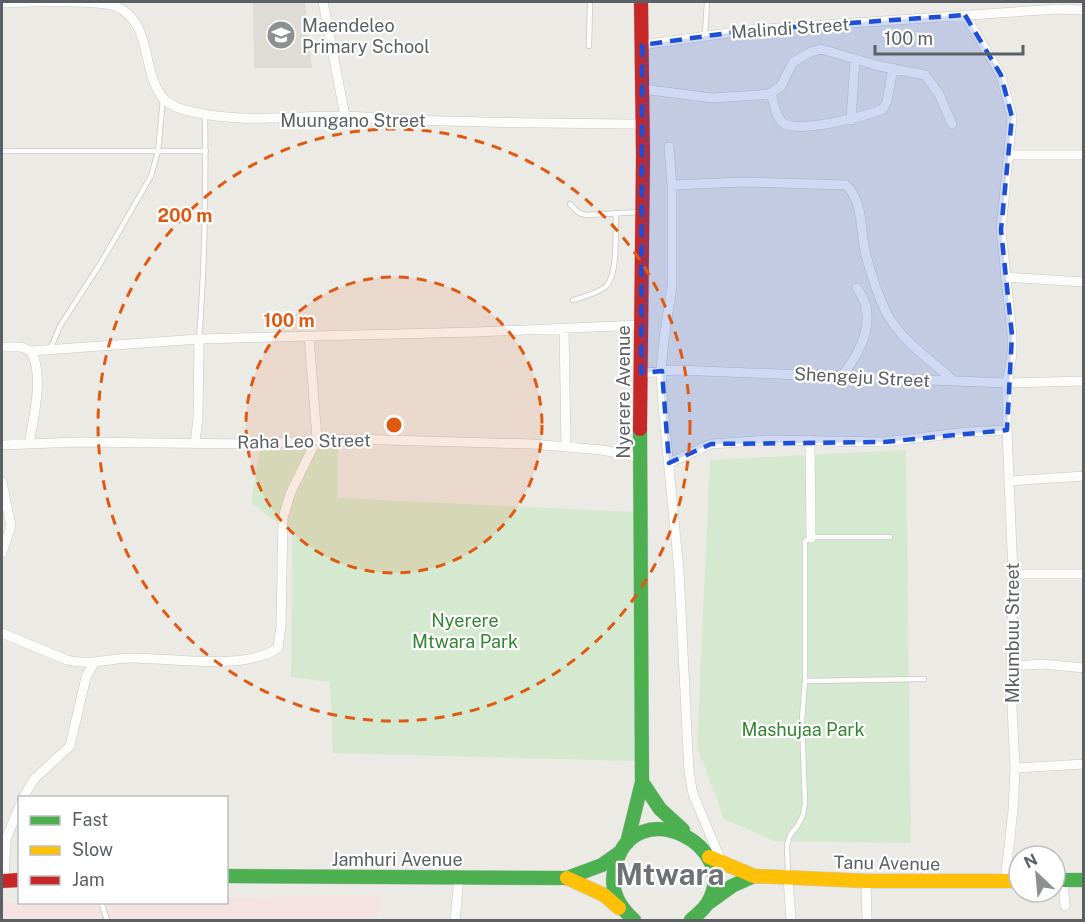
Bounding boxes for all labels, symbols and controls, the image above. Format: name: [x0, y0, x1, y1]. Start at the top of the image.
street label: Malindi Street: [730, 13, 850, 43]
place label: Maendeleo Primary School: [302, 15, 430, 57]
scale bar: [875, 18, 1024, 56]
school or university icon: Maendeleo Primary School: [265, 19, 297, 51]
text: 100 m: [884, 28, 933, 49]
street label: Muungano Street: [280, 110, 426, 131]
text: 200 m: [158, 205, 212, 226]
text: 100 m: [263, 310, 315, 331]
street label: Nyerere Avenue: [613, 325, 634, 459]
street label: Shengeju Street: [793, 363, 931, 391]
centre of rings: [384, 415, 404, 435]
street label: Raha Leo Street: [237, 429, 371, 453]
street label: Mkumbuu Street: [1002, 563, 1023, 703]
park label: Nyerere Mtwara Park: [412, 610, 518, 652]
park label: Mashujaa Park: [741, 719, 865, 740]
legend: [18, 796, 228, 904]
text: Fast: [72, 809, 108, 830]
text: Slow: [72, 839, 113, 860]
north arrow: [1007, 844, 1067, 904]
street label: Jamhuri Avenue: [331, 849, 463, 870]
text: N: [1021, 850, 1040, 872]
street label: Tanu Avenue: [834, 852, 940, 874]
district label: Mtwara: [616, 856, 724, 892]
text: Jam: [72, 869, 105, 890]

